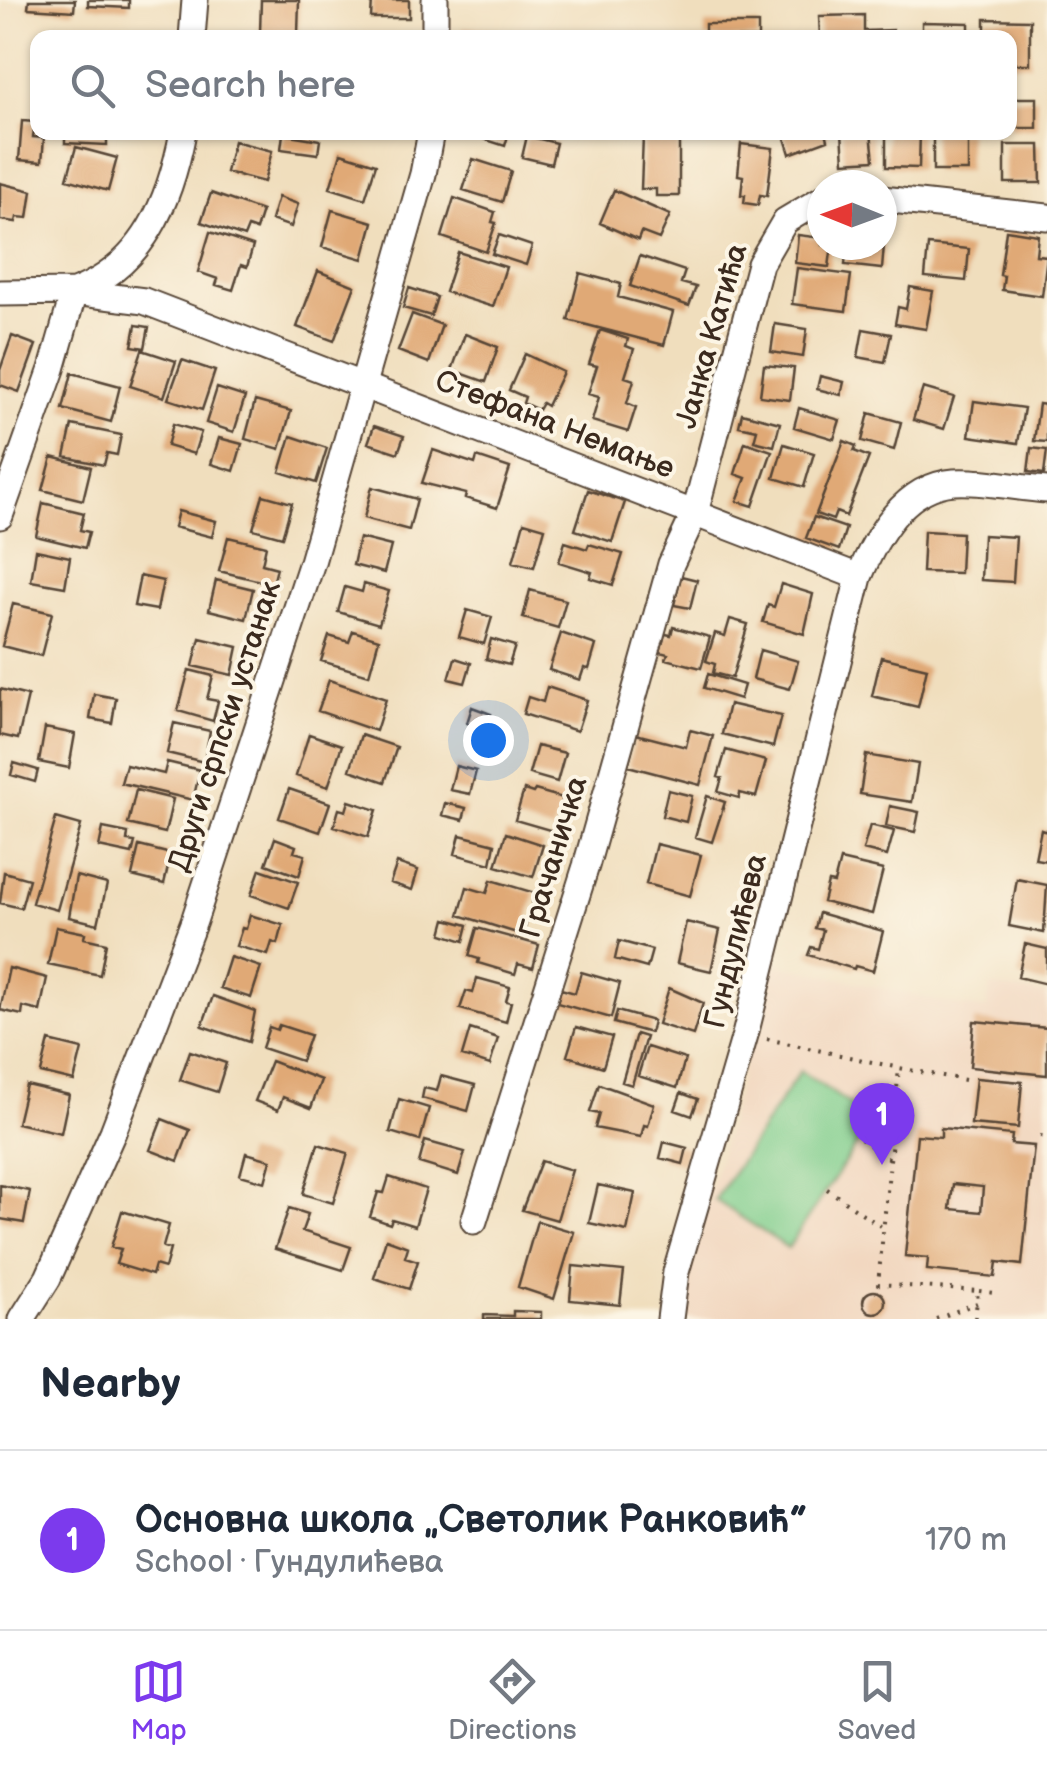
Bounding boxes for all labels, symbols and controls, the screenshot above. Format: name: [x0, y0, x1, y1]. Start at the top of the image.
search box: [30, 30, 1017, 140]
icon: search: [65, 58, 120, 113]
text: Search here: [145, 63, 356, 108]
north arrow: [807, 170, 897, 260]
street label: Јанка Катића: [668, 239, 756, 433]
street label: Стефана Немање: [430, 363, 679, 487]
street label: Други српски устанак: [161, 576, 289, 876]
your location: [463, 715, 514, 766]
street label: Грачаничка: [512, 772, 596, 942]
street label: Гундулићева: [697, 850, 775, 1032]
pin: 1: [850, 1082, 914, 1165]
text: Nearby: [40, 1359, 180, 1410]
text: Основна школа „Светолик Ранковић”: [135, 1498, 808, 1543]
text: 1: [66, 1521, 79, 1560]
text: 170 m: [925, 1521, 1007, 1560]
text: School · Гундулићева: [135, 1543, 444, 1582]
tab: Map: [131, 1654, 187, 1747]
tab: Directions: [448, 1654, 577, 1747]
tab: Saved: [838, 1654, 916, 1747]

